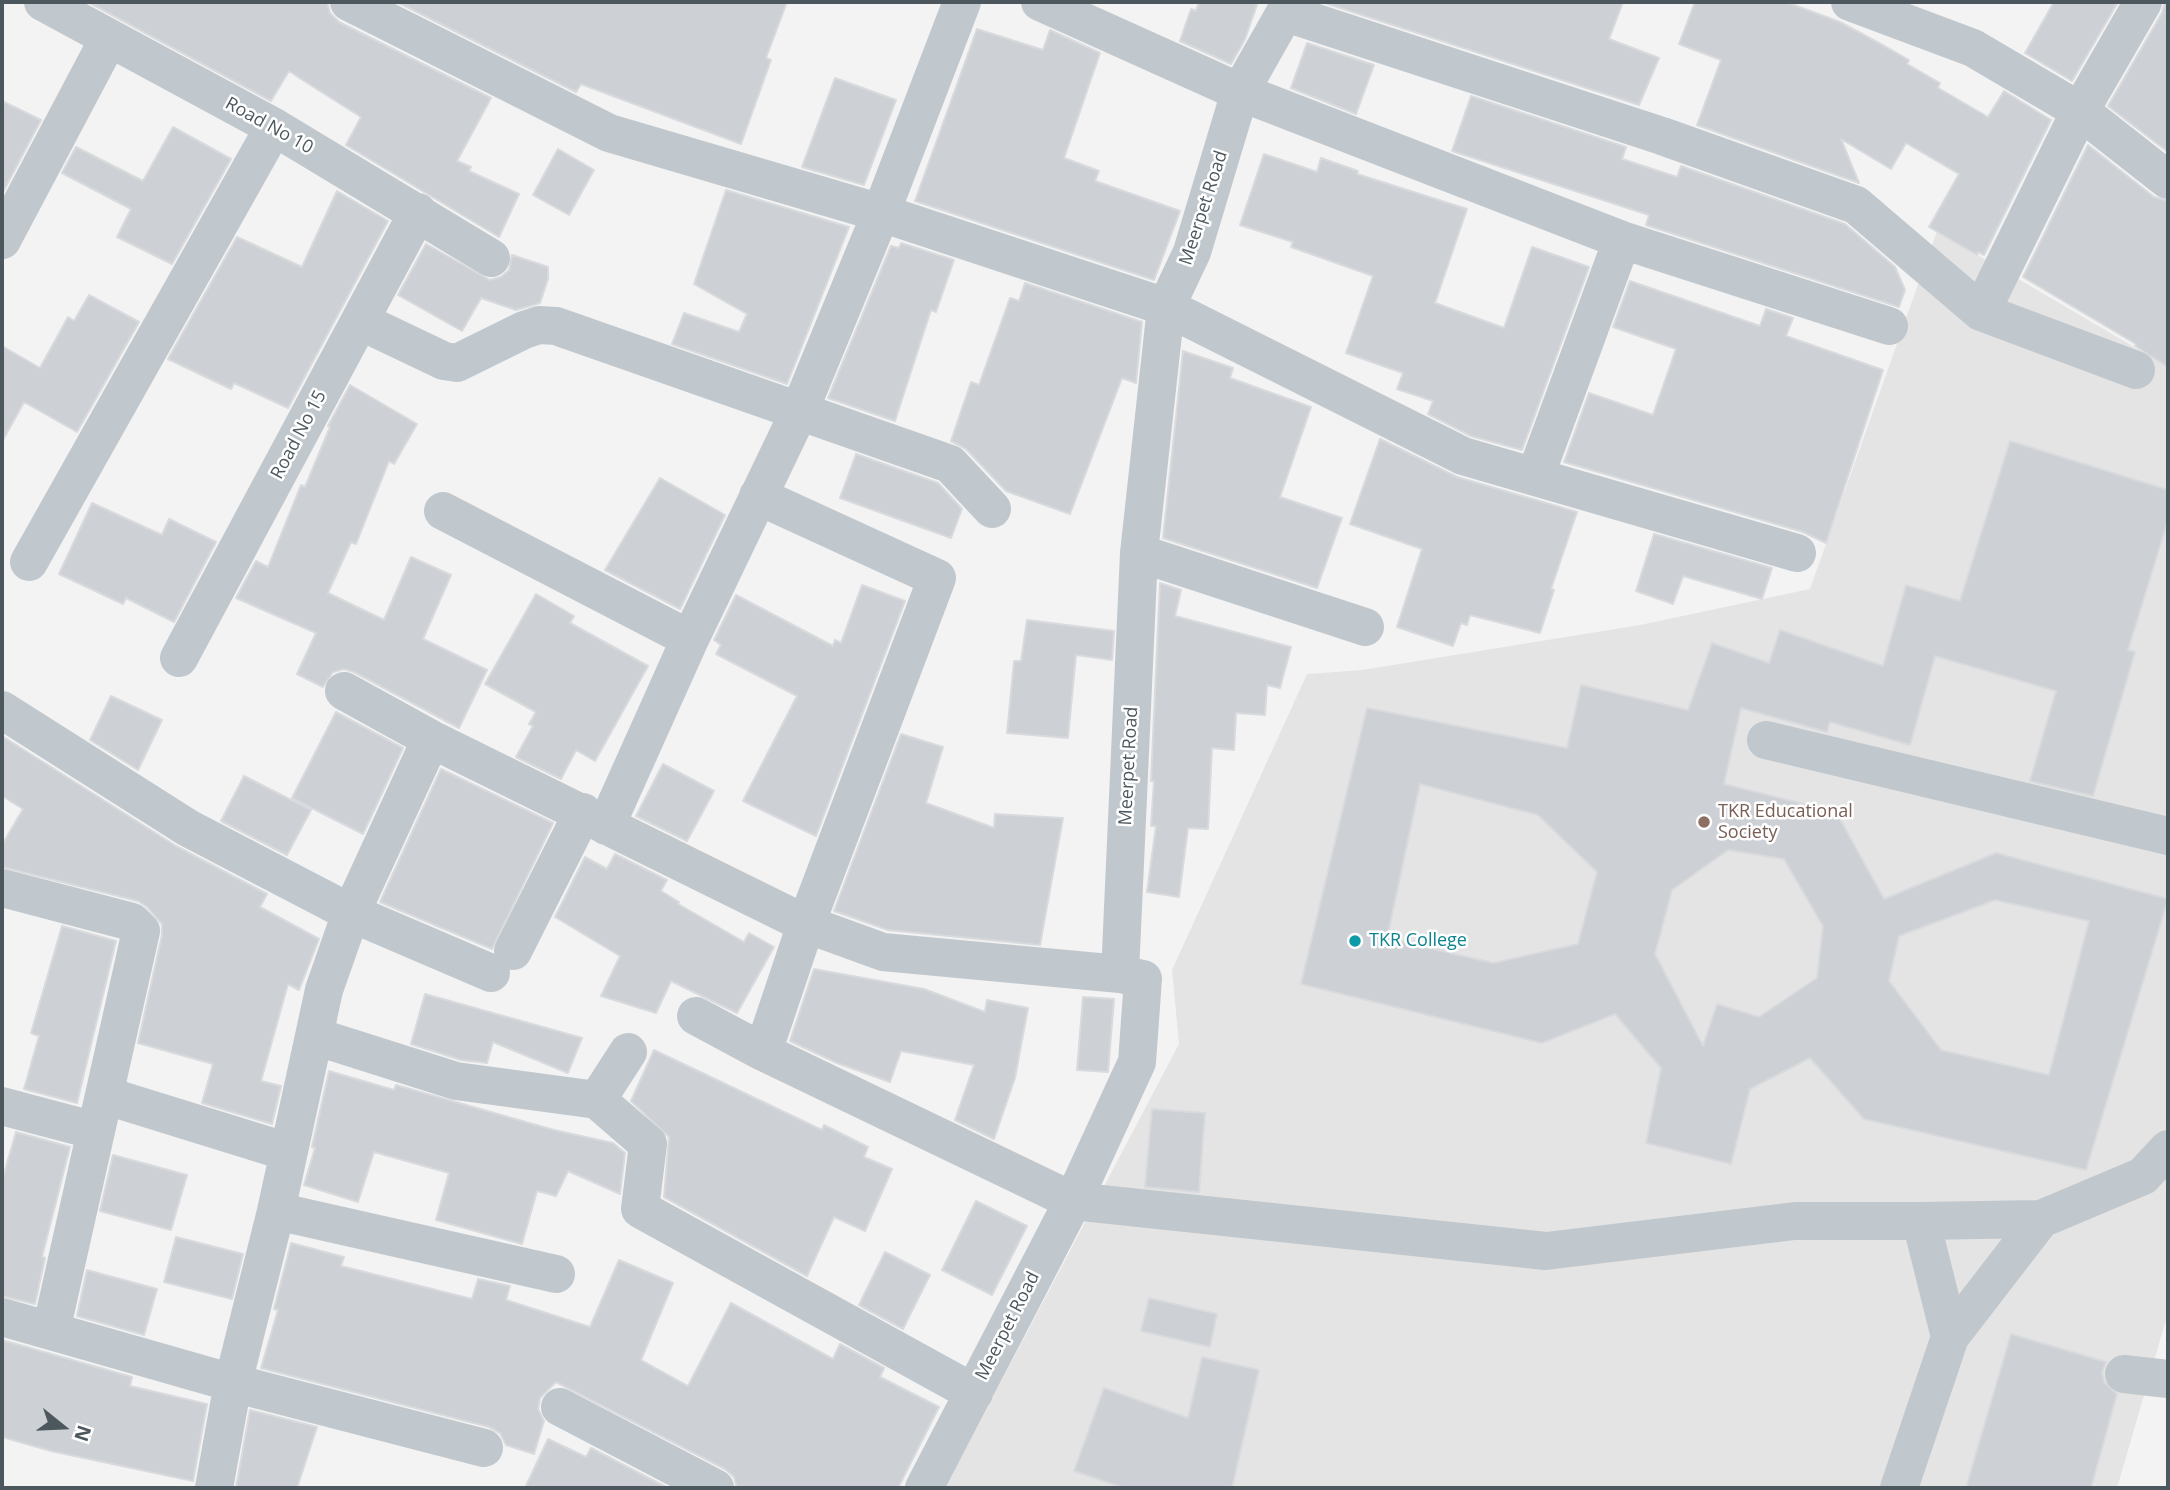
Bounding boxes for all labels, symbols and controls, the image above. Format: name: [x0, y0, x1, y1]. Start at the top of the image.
street label: Road No 10: [221, 93, 317, 159]
street label: Meerpet Road: [1175, 148, 1233, 268]
street label: Road No 15: [267, 387, 331, 483]
street label: Meerpet Road: [1115, 706, 1143, 826]
place label: TKR Educational Society: [1718, 801, 1853, 844]
marker: TKR Educational Society: [1696, 814, 1712, 830]
place label: TKR College: [1369, 930, 1467, 952]
marker: TKR College: [1347, 933, 1363, 949]
street label: Meerpet Road: [971, 1268, 1045, 1384]
north arrow: [28, 1392, 98, 1462]
text: N: [68, 1422, 98, 1445]

